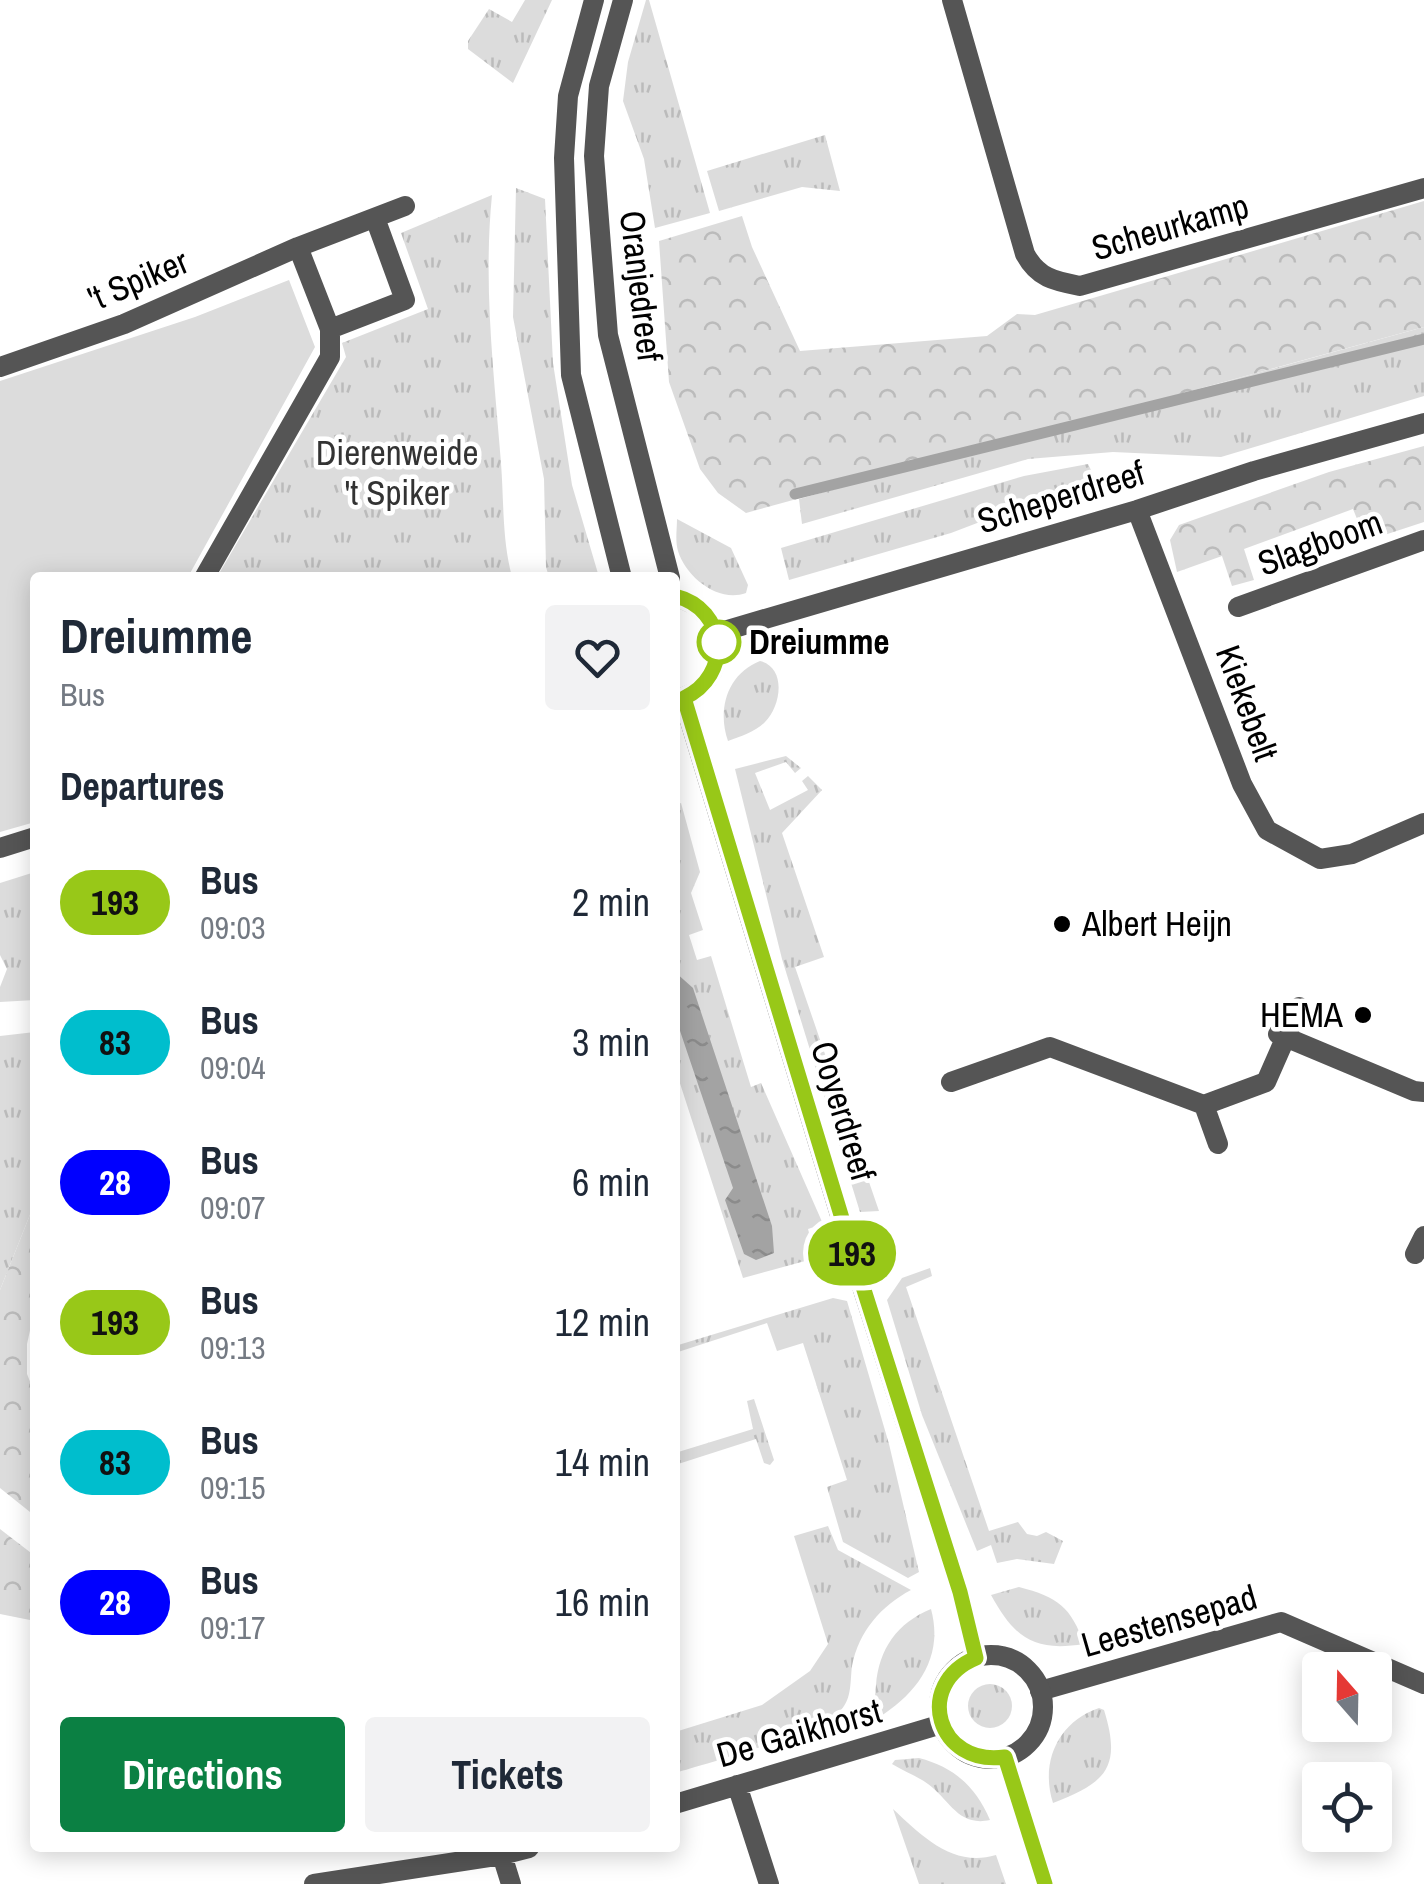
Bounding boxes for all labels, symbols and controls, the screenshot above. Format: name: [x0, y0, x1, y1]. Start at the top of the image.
street label: Scheurkamp: [1086, 182, 1254, 271]
street label: Oranjedreef: [609, 208, 674, 364]
street label: 't Spiker: [81, 237, 195, 322]
park label: Dierenweide 't Spiker: [316, 429, 478, 516]
street label: Scheperdreef: [972, 449, 1150, 544]
street label: Slagboom: [1251, 498, 1389, 587]
text: Dreiumme: [60, 603, 252, 668]
button: heart: [545, 605, 650, 710]
place label: Dreiumme: [749, 618, 889, 665]
marker: Dreiumme: [698, 621, 740, 663]
street label: Kiekebelt: [1205, 639, 1290, 767]
text: Bus: [60, 673, 105, 716]
text: Departures: [60, 761, 225, 812]
text: Bus: [200, 855, 259, 906]
text: 2 min: [572, 877, 650, 928]
text: 193: [91, 879, 139, 926]
place label: Albert Heijn: [1081, 900, 1232, 947]
text: 09:03: [200, 906, 266, 949]
marker: Albert Heijn: [1051, 913, 1073, 935]
place label: HEMA: [1260, 991, 1344, 1038]
text: Bus: [200, 995, 259, 1046]
marker: HEMA: [1352, 1004, 1374, 1026]
text: 3 min: [572, 1017, 650, 1068]
text: 83: [99, 1019, 131, 1066]
street label: Ooyerdreef: [800, 1035, 887, 1186]
text: 09:04: [200, 1046, 266, 1089]
text: Bus: [200, 1135, 259, 1186]
text: 6 min: [572, 1157, 650, 1208]
text: 28: [99, 1159, 131, 1206]
text: 09:07: [200, 1186, 266, 1229]
line badge: 193: [794, 1220, 910, 1286]
text: 193: [828, 1230, 876, 1277]
text: Bus: [200, 1275, 259, 1326]
text: 12 min: [555, 1297, 650, 1348]
text: 193: [91, 1299, 139, 1346]
text: 09:13: [200, 1326, 266, 1369]
text: Bus: [200, 1415, 259, 1466]
text: 14 min: [555, 1437, 650, 1488]
text: 83: [99, 1439, 131, 1486]
text: 09:15: [200, 1466, 266, 1509]
text: Bus: [200, 1555, 259, 1606]
street label: Leestensepad: [1076, 1573, 1262, 1668]
text: 16 min: [555, 1577, 650, 1628]
text: 28: [99, 1579, 131, 1626]
text: 09:17: [200, 1606, 266, 1649]
north arrow: [1302, 1652, 1392, 1742]
map controls: [1302, 1652, 1392, 1852]
street label: De Gaikhorst: [711, 1687, 887, 1778]
button: Directions: [60, 1717, 345, 1832]
button: Tickets: [365, 1717, 650, 1832]
button: locate: [1302, 1762, 1392, 1852]

